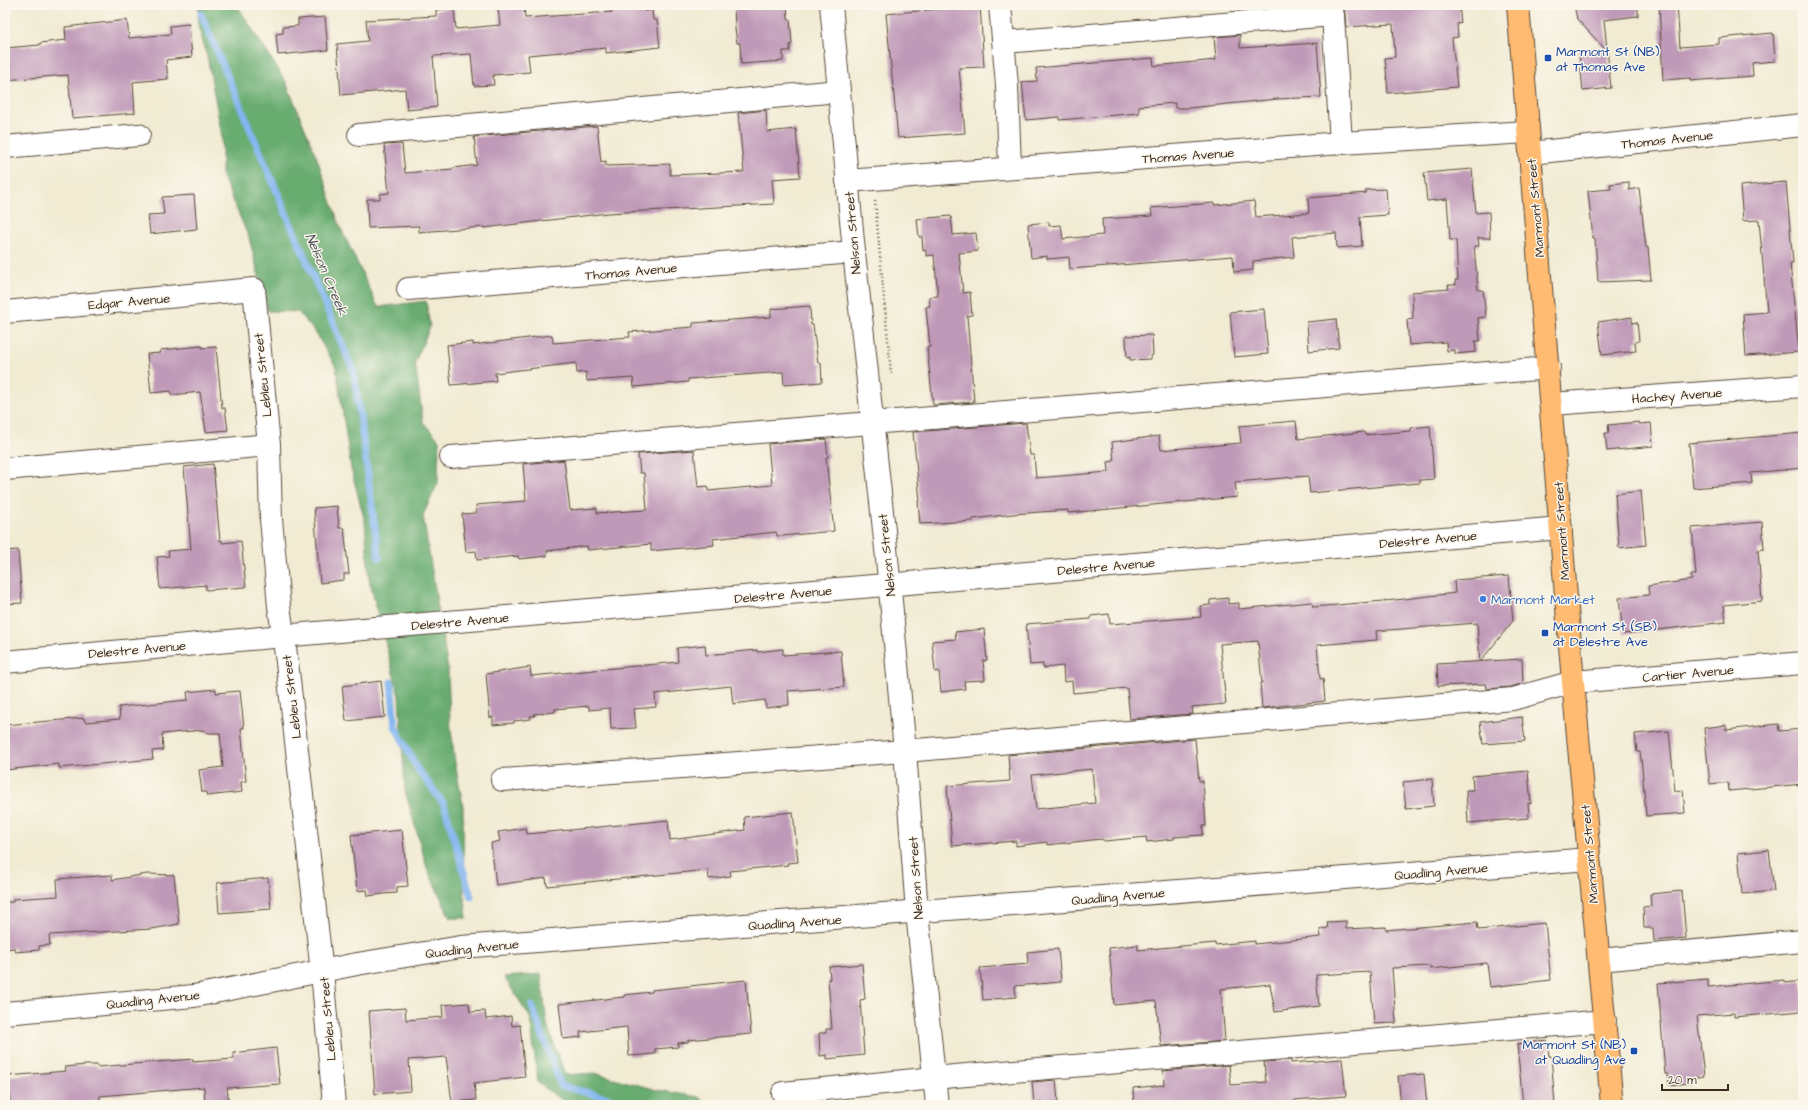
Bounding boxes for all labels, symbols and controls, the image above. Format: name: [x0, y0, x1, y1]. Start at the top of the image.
place label: Marmont St (NB) at Thomas Ave: [1556, 43, 1660, 76]
marker: Marmont St (NB) at Thomas Ave: [1543, 53, 1553, 63]
street label: Thomas Avenue: [1620, 126, 1714, 154]
street label: Thomas Avenue: [1141, 144, 1235, 168]
street label: Marmont Street: [1523, 157, 1549, 258]
street label: Nelson Street: [840, 190, 866, 275]
water label: Nelson Creek: [300, 230, 353, 319]
street label: Thomas Avenue: [584, 259, 678, 285]
street label: Edgar Avenue: [87, 289, 171, 316]
street label: Lebleu Street: [250, 331, 276, 418]
street label: Hachey Avenue: [1631, 384, 1723, 409]
street label: Marmont Street: [1550, 480, 1574, 581]
street label: Nelson Street: [874, 512, 900, 597]
street label: Delestre Avenue: [1378, 527, 1478, 553]
street label: Delestre Avenue: [1056, 554, 1156, 580]
street label: Delestre Avenue: [733, 582, 833, 608]
place label: Marmont Market: [1491, 591, 1595, 609]
marker: Marmont Market: [1478, 594, 1488, 604]
street label: Delestre Avenue: [410, 609, 510, 635]
place label: Marmont St (SB) at Delestre Ave: [1553, 618, 1657, 651]
marker: Marmont St (SB) at Delestre Ave: [1540, 628, 1550, 638]
street label: Delestre Avenue: [87, 637, 187, 663]
street label: Lebleu Street: [278, 653, 306, 740]
street label: Cartier Avenue: [1642, 661, 1735, 687]
street label: Marmont Street: [1577, 803, 1603, 904]
street label: Nelson Street: [904, 835, 928, 920]
street label: Quadling Avenue: [1394, 859, 1489, 886]
street label: Quadling Avenue: [1071, 884, 1166, 911]
street label: Quadling Avenue: [748, 911, 843, 936]
street label: Quadling Avenue: [425, 935, 520, 964]
street label: Lebleu Street: [315, 975, 341, 1062]
street label: Quadling Avenue: [106, 986, 201, 1015]
place label: Marmont St (NB) at Quadling Ave: [1522, 1036, 1626, 1070]
marker: Marmont St (NB) at Quadling Ave: [1629, 1046, 1639, 1056]
scale bar: [1662, 1066, 1728, 1092]
text: 20 m: [1668, 1072, 1697, 1089]

